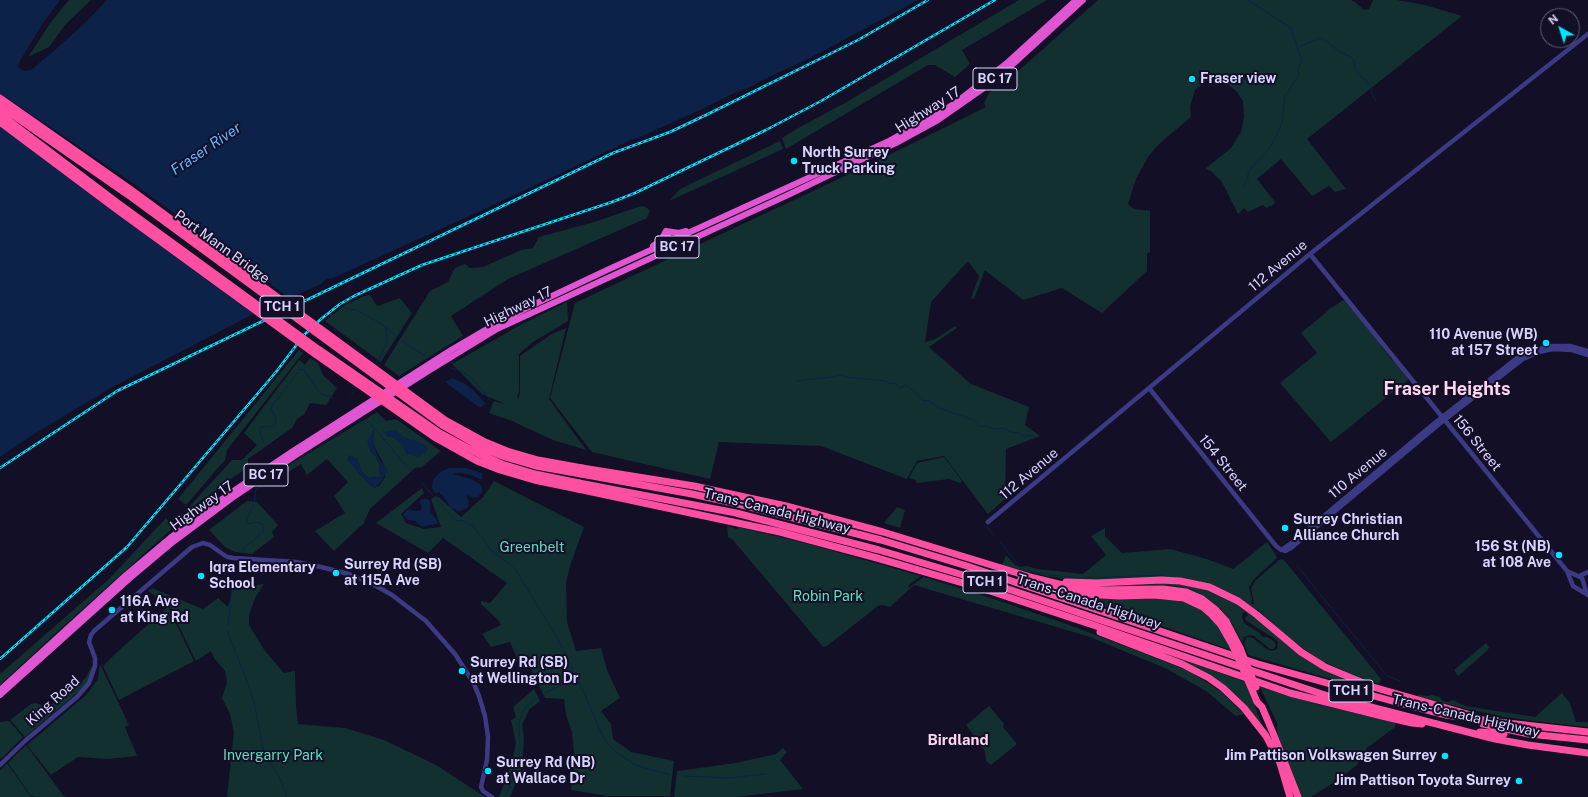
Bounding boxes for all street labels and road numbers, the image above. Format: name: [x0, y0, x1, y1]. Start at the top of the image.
road number: BC 17: [973, 68, 1017, 90]
street label: Highway 17: [892, 83, 964, 137]
street label: Port Mann Bridge: [171, 207, 273, 287]
road number: BC 17: [655, 236, 699, 258]
street label: 112 Avenue: [1245, 237, 1311, 295]
street label: Highway 17: [481, 283, 555, 331]
road number: TCH 1: [260, 296, 304, 318]
street label: 156 Street: [1449, 411, 1505, 475]
street label: 154 Street: [1195, 431, 1251, 495]
street label: 110 Avenue: [1325, 444, 1391, 502]
street label: 112 Avenue: [996, 445, 1062, 503]
road number: BC 17: [244, 464, 288, 486]
street label: Highway 17: [167, 477, 237, 535]
street label: Trans-Canada Highway: [702, 485, 852, 537]
road number: TCH 1: [963, 571, 1007, 593]
street label: Trans-Canada Highway: [1015, 571, 1163, 633]
street label: King Road: [23, 673, 83, 729]
road number: TCH 1: [1329, 680, 1373, 702]
street label: Trans-Canada Highway: [1391, 691, 1541, 741]

